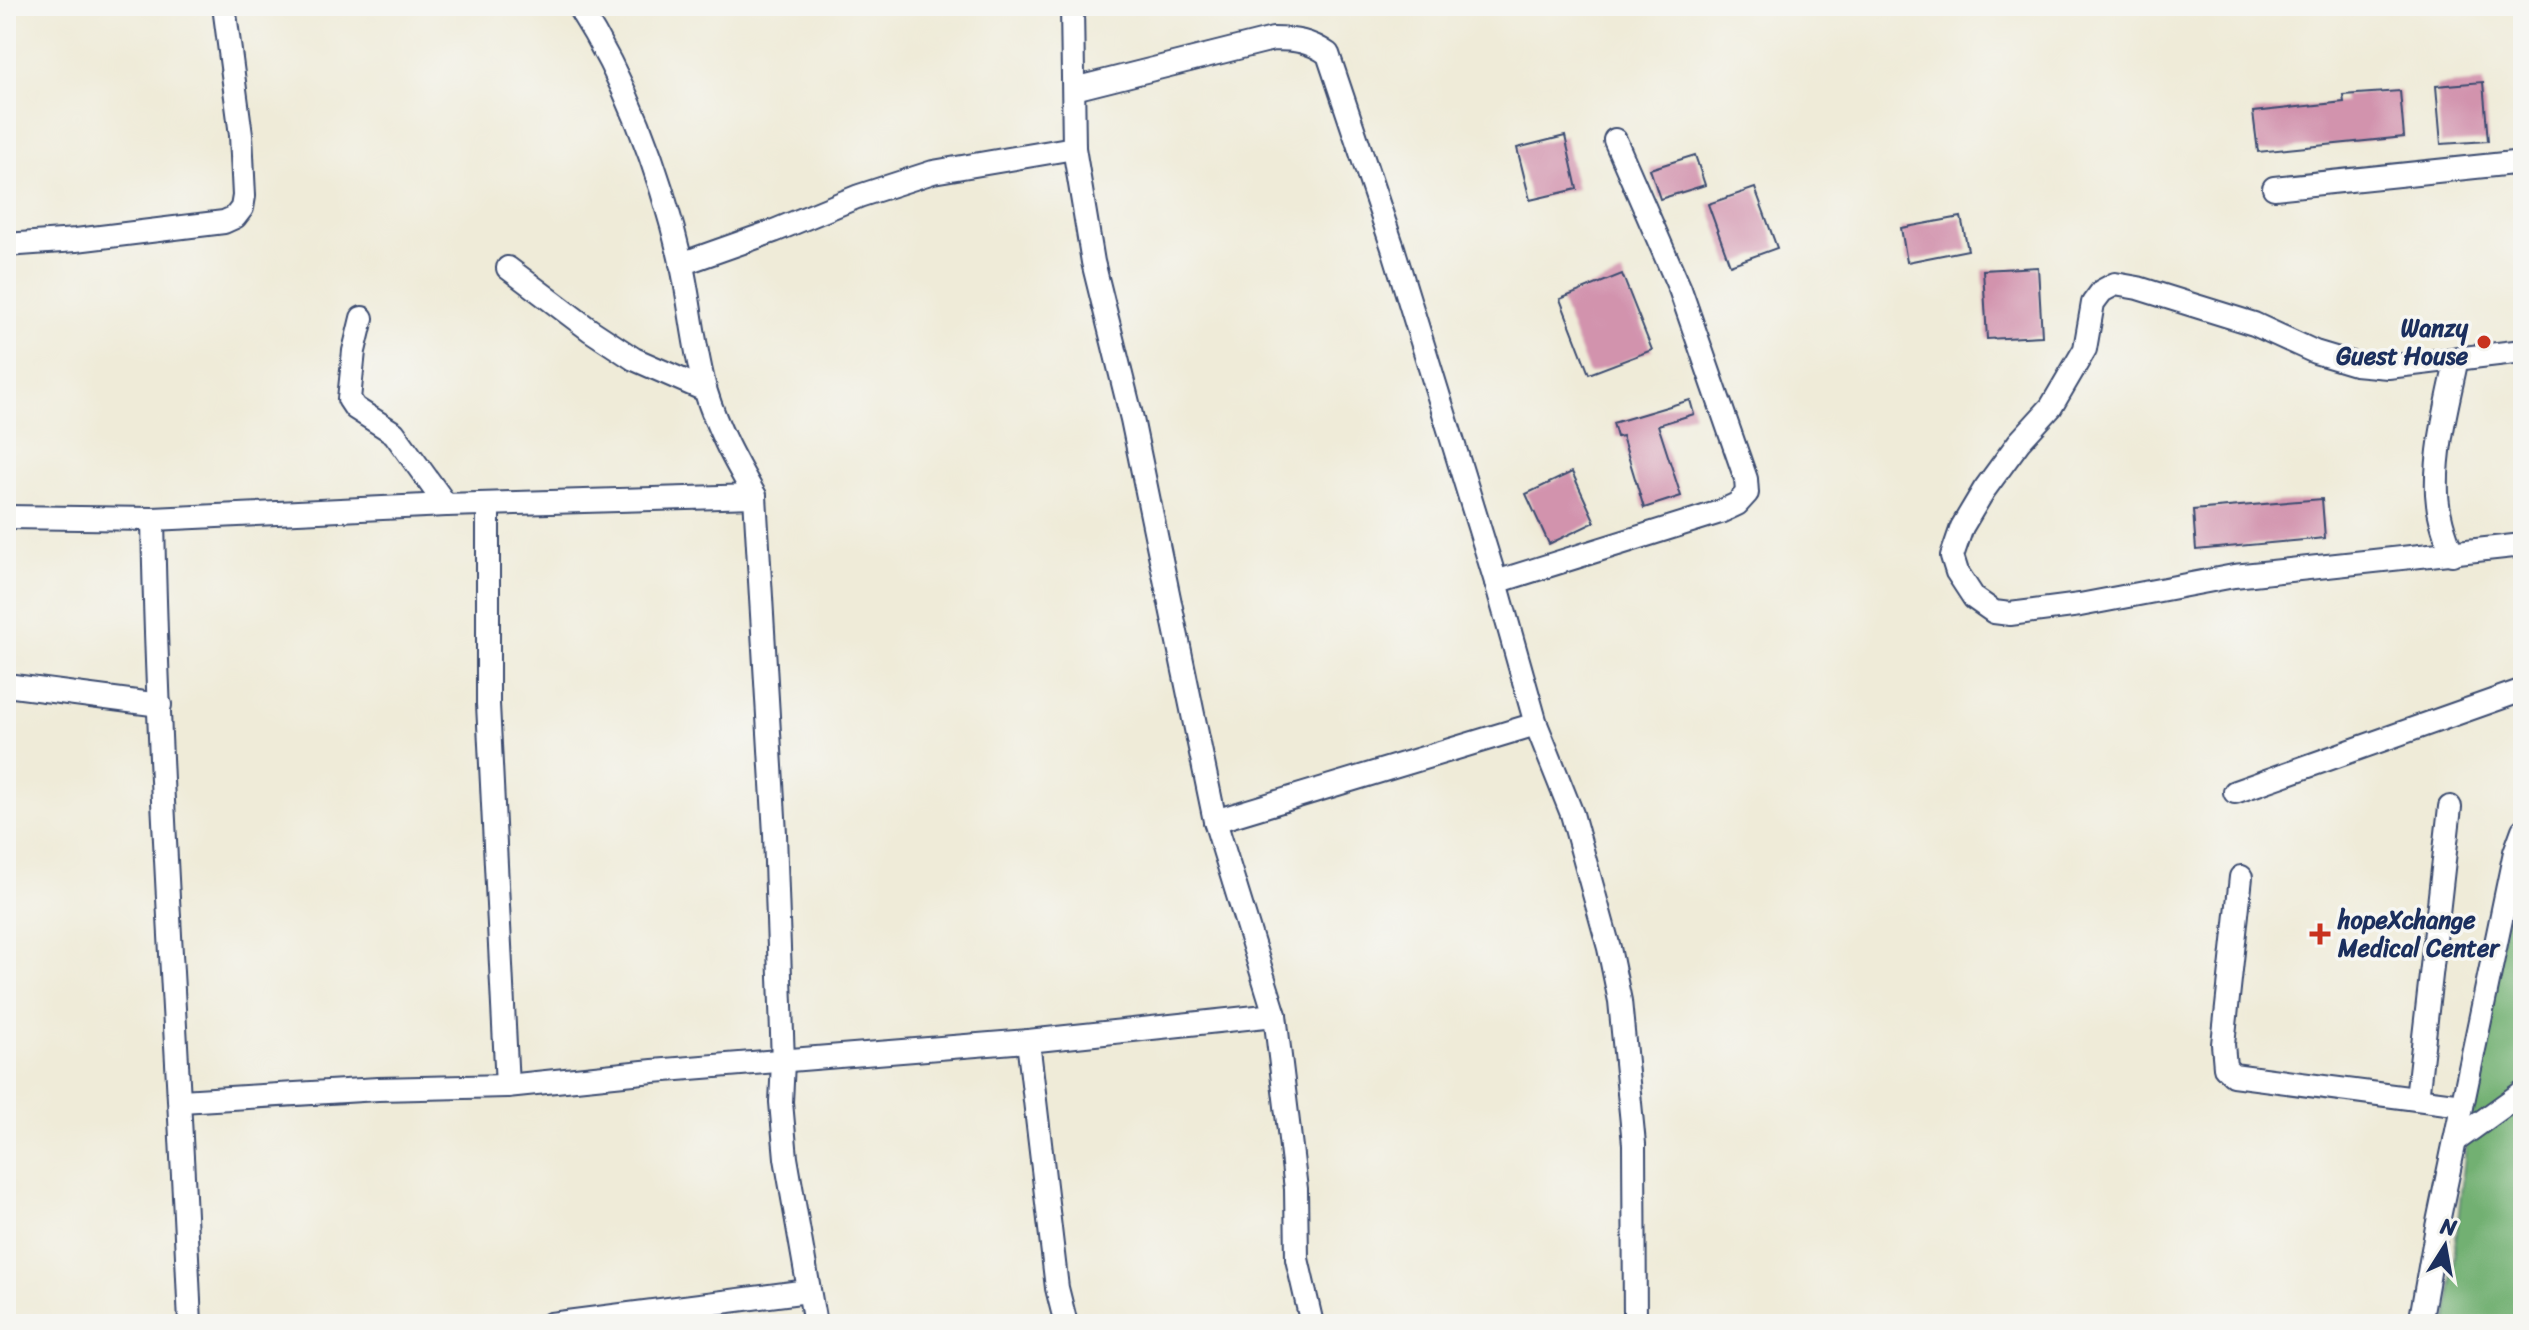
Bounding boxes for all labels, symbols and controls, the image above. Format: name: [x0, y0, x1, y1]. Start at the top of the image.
place label: Wanzy Guest House: [2336, 307, 2469, 377]
marker: Wanzy Guest House: [2475, 333, 2493, 351]
place label: hopeXchange Medical Center: [2337, 899, 2501, 969]
marker: hopeXchange Medical Center: [2309, 923, 2331, 945]
north arrow: [2405, 1206, 2485, 1286]
text: N: [2437, 1206, 2461, 1248]

